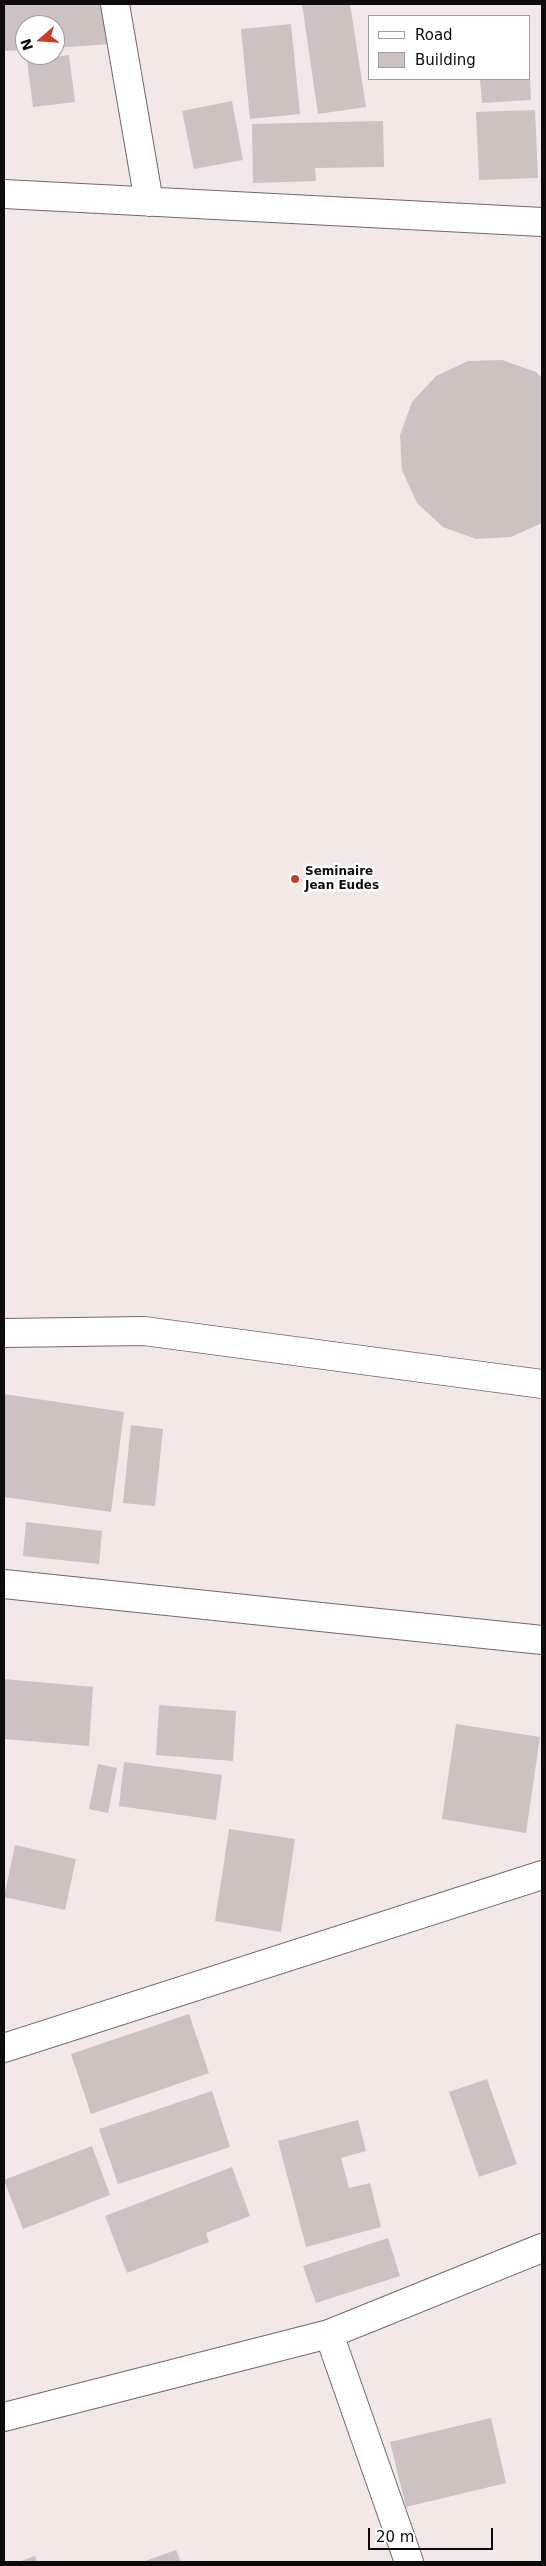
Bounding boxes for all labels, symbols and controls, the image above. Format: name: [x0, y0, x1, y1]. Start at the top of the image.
north arrow: [15, 15, 65, 65]
legend: [368, 15, 531, 80]
text: Road: [415, 26, 453, 44]
text: N: [17, 36, 36, 53]
text: Building: [415, 51, 476, 69]
place label: Seminaire Jean Eudes: [305, 865, 379, 893]
marker: Seminaire Jean Eudes: [289, 873, 301, 885]
scale bar: [371, 2518, 496, 2550]
text: 20 m: [376, 2528, 414, 2546]

